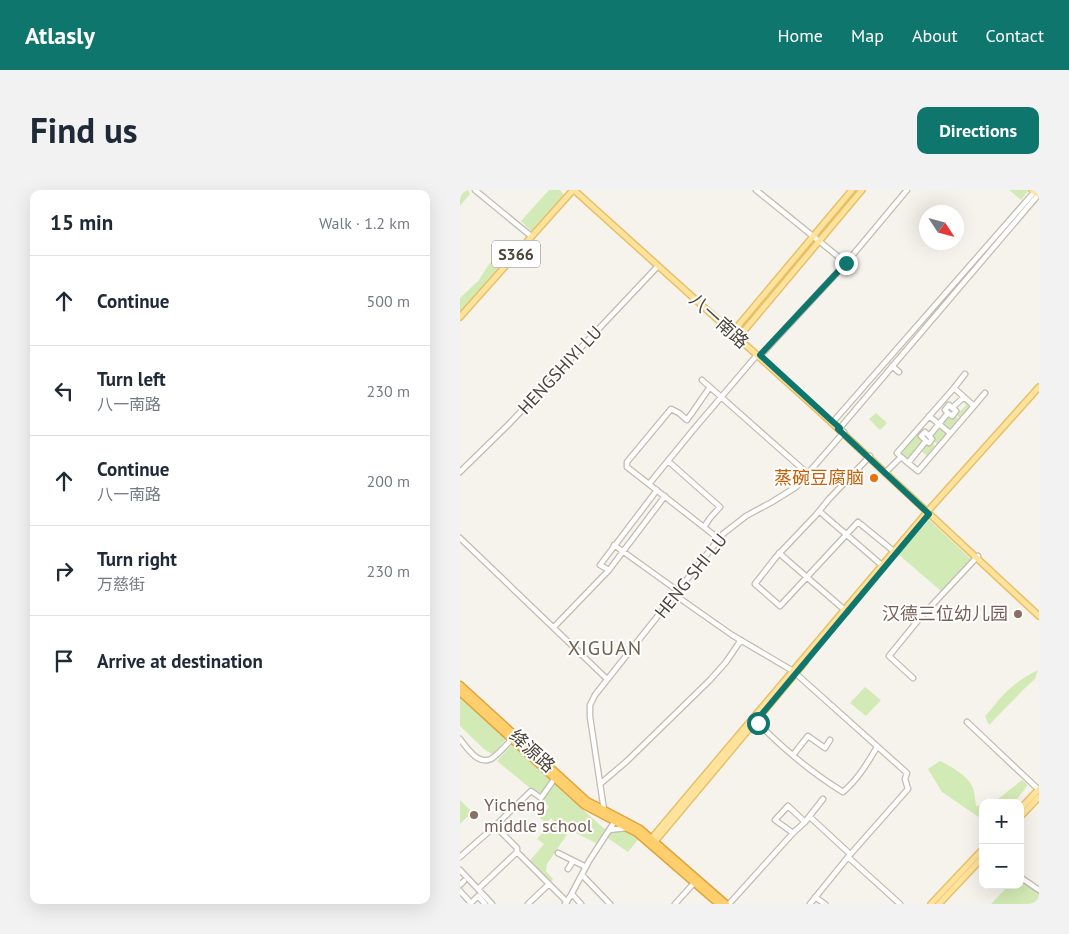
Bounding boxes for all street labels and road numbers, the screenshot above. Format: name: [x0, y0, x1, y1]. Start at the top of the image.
road number: S366: [492, 241, 540, 268]
street label: 八一南路: [685, 288, 754, 353]
street label: HENGSHIYI LU: [513, 321, 607, 419]
street label: HENG SHI LU: [649, 529, 732, 623]
street label: 绛源路: [505, 724, 560, 777]

